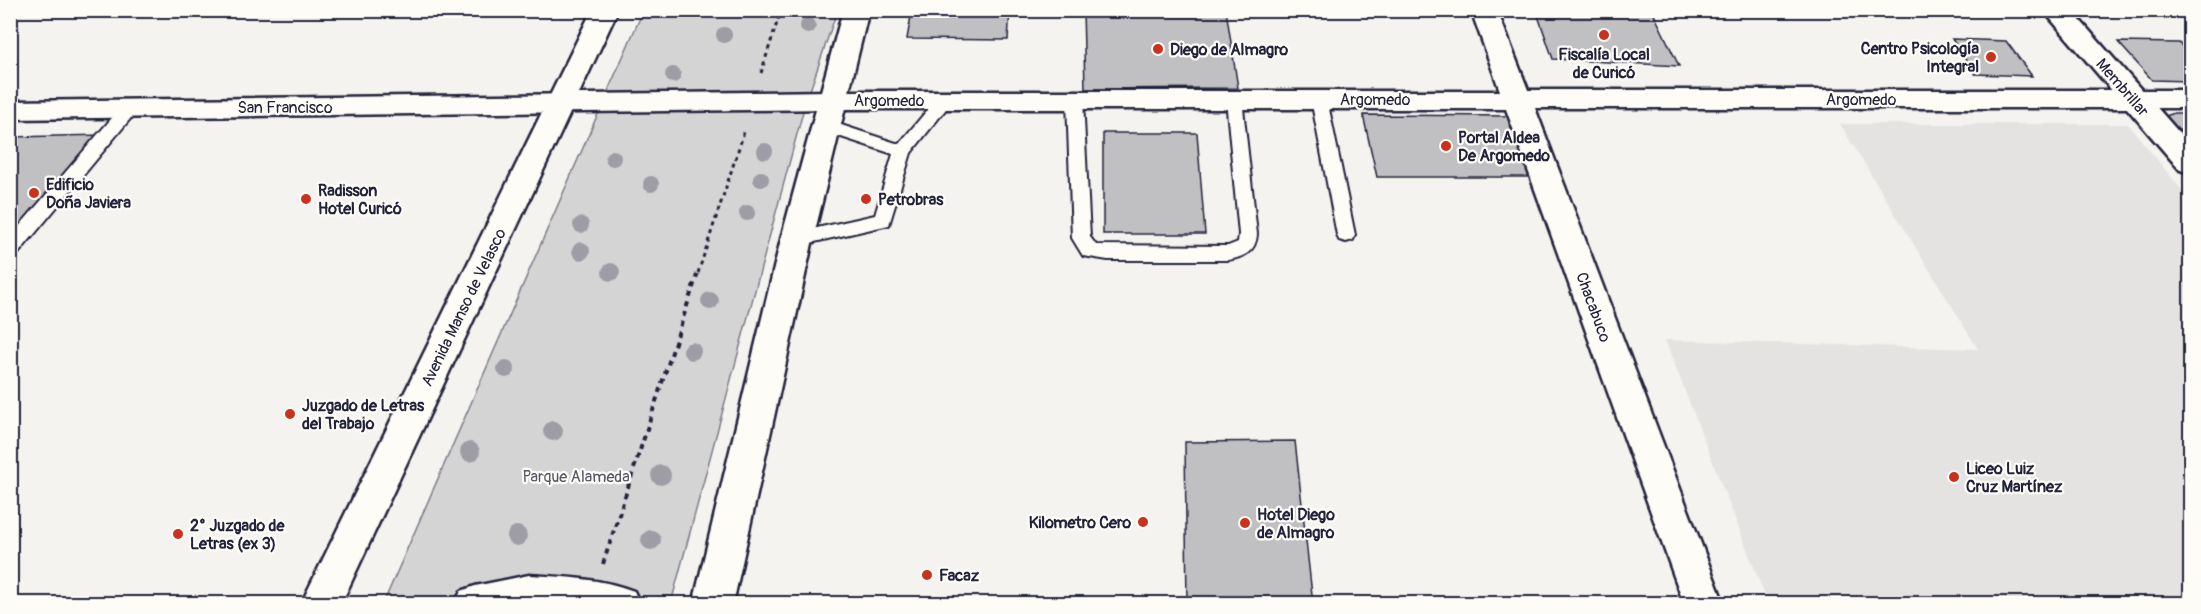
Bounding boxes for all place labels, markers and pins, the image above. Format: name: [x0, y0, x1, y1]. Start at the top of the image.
marker: Fiscalía Local de Curicó: [1597, 28, 1611, 42]
place label: Centro Psicología Integral: [1861, 39, 1980, 77]
place label: Diego de Almagro: [1170, 40, 1289, 60]
marker: Diego de Almagro: [1151, 42, 1165, 56]
place label: Fiscalía Local de Curicó: [1558, 45, 1650, 83]
marker: Centro Psicología Integral: [1984, 50, 1998, 64]
place label: Portal Aldea De Argomedo: [1458, 128, 1550, 166]
marker: Portal Aldea De Argomedo: [1439, 139, 1453, 153]
place label: Edificio Doña Javiera: [46, 175, 132, 213]
place label: Radisson Hotel Curicó: [318, 181, 402, 219]
marker: Edificio Doña Javiera: [27, 186, 41, 200]
place label: Petrobras: [878, 190, 944, 210]
marker: Radisson Hotel Curicó: [299, 192, 313, 206]
marker: Petrobras: [859, 192, 873, 206]
place label: Juzgado de Letras del Trabajo: [302, 396, 425, 434]
marker: Juzgado de Letras del Trabajo: [283, 407, 297, 421]
place label: Liceo Luiz Cruz Martínez: [1966, 459, 2063, 497]
marker: Liceo Luiz Cruz Martínez: [1947, 470, 1961, 484]
place label: Hotel Diego de Almagro: [1257, 505, 1335, 543]
place label: Kilometro Cero: [1029, 513, 1131, 533]
marker: Kilometro Cero: [1136, 515, 1150, 529]
place label: 2° Juzgado de Letras (ex 3): [190, 516, 286, 554]
marker: Hotel Diego de Almagro: [1238, 516, 1252, 530]
marker: 2° Juzgado de Letras (ex 3): [171, 527, 185, 541]
place label: Facaz: [939, 566, 980, 586]
marker: Facaz: [920, 568, 934, 582]

